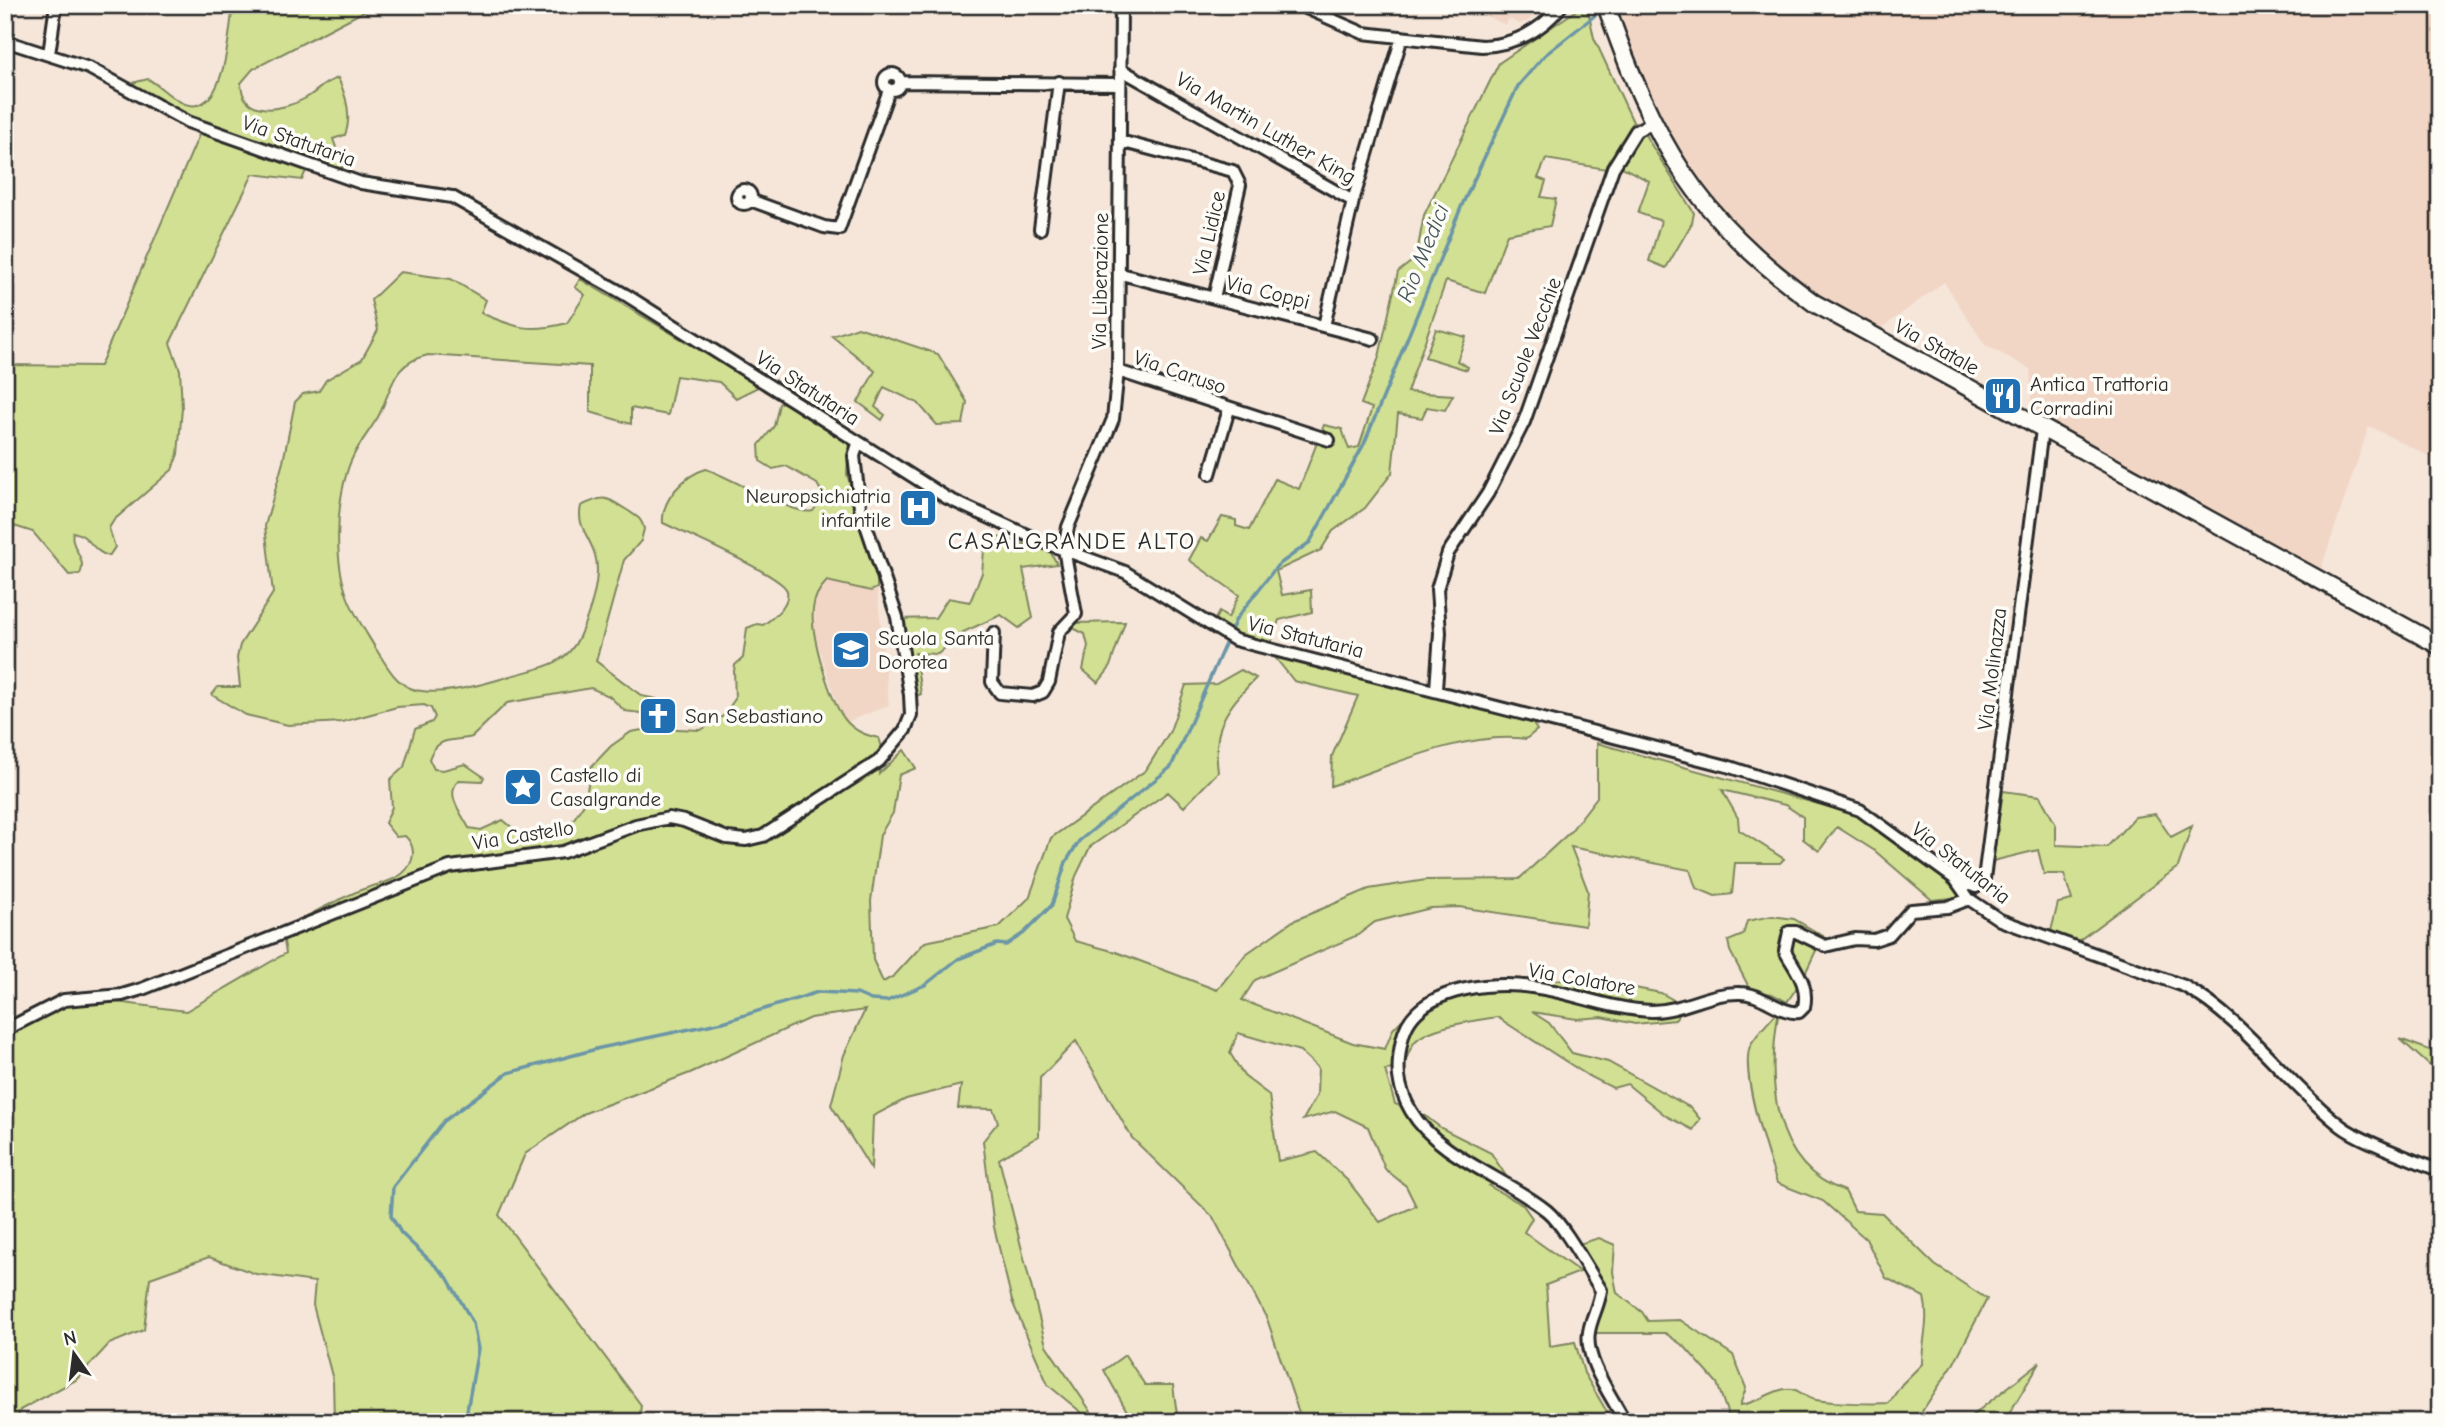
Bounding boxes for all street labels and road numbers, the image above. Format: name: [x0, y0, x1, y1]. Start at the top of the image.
street label: Via Martin Luther King: [1172, 67, 1360, 189]
street label: Via Statutaria: [239, 110, 359, 172]
street label: Via Lidice: [1188, 189, 1230, 277]
street label: Via Liberazione: [1087, 212, 1113, 350]
street label: Via Coppi: [1224, 270, 1312, 314]
street label: Via Scuole Vecchie: [1484, 274, 1566, 438]
street label: Via Statale: [1890, 314, 1984, 380]
street label: Via Caruso: [1130, 345, 1230, 399]
street label: Via Statutaria: [752, 346, 864, 430]
street label: Via Molinazza: [1973, 607, 2011, 731]
street label: Via Statutaria: [1246, 611, 1366, 663]
street label: Via Castello: [470, 815, 576, 855]
street label: Via Statutaria: [1907, 817, 2015, 909]
street label: Via Colatore: [1527, 958, 1637, 1000]

